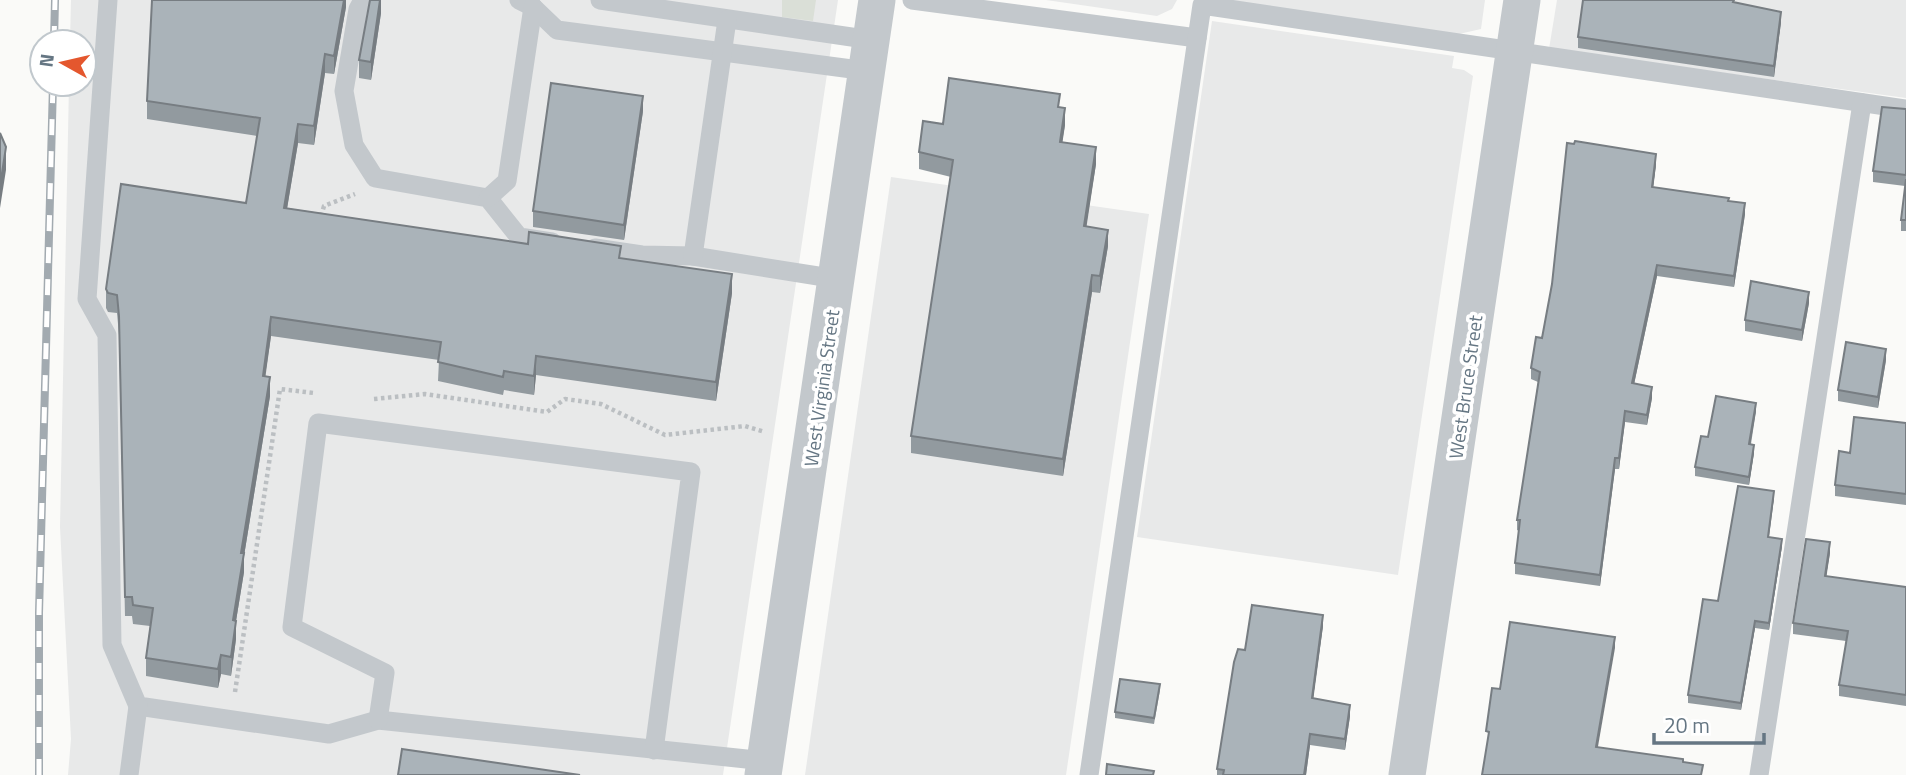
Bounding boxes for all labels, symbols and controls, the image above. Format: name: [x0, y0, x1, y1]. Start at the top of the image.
north arrow: [28, 28, 98, 98]
text: N: [30, 52, 61, 69]
street label: West Virginia Street: [796, 307, 846, 468]
street label: West Bruce Street: [1441, 313, 1489, 461]
scale bar: [1654, 702, 1764, 746]
text: 20 m: [1664, 709, 1710, 741]

